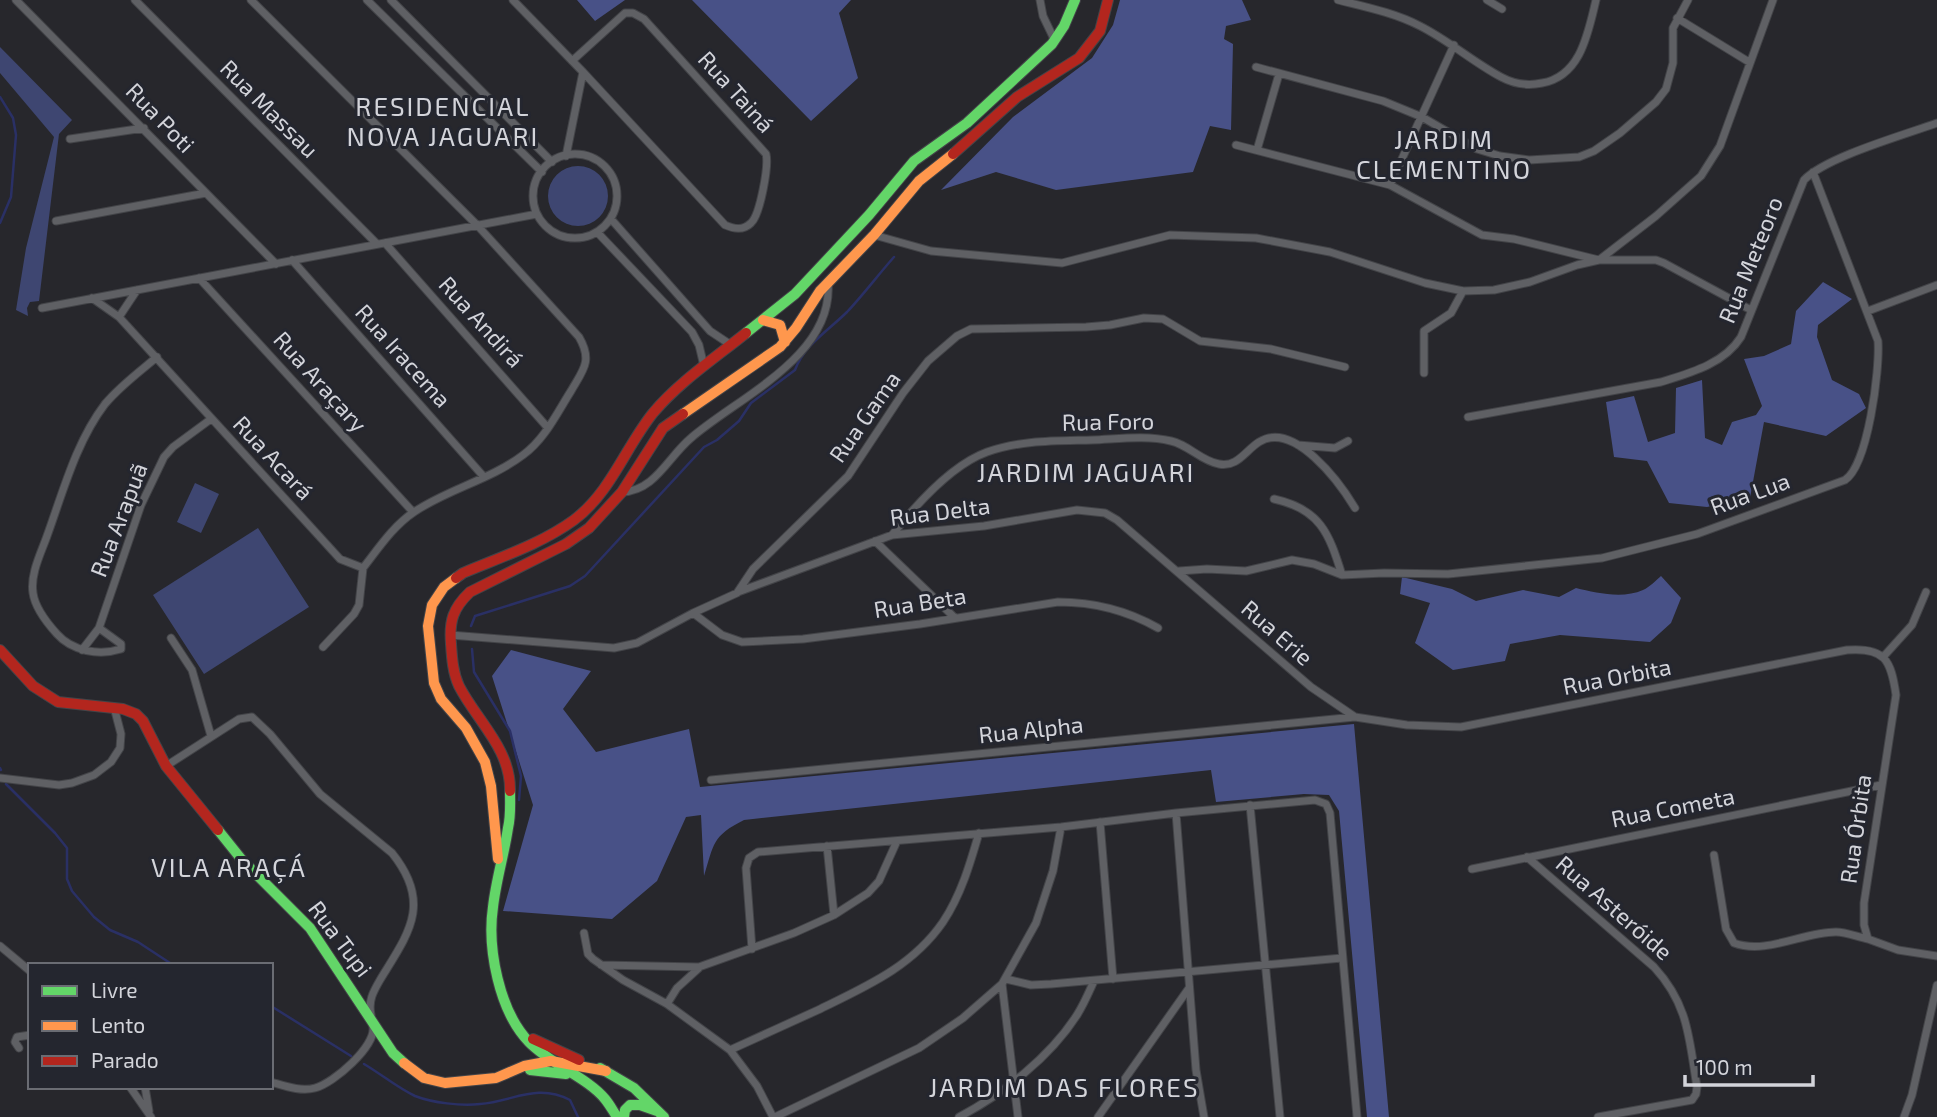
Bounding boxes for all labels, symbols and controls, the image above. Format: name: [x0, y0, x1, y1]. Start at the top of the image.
street label: Rua Tainá: [693, 45, 781, 138]
street label: Rua Massau: [215, 53, 325, 163]
street label: Rua Poti: [121, 77, 201, 158]
district label: RESIDENCIAL NOVA JAGUARI: [347, 90, 539, 151]
district label: JARDIM CLEMENTINO: [1356, 123, 1532, 184]
street label: Rua Meteoro: [1712, 192, 1788, 327]
street label: Rua Andirá: [434, 270, 530, 373]
street label: Rua Iracema: [350, 298, 457, 413]
street label: Rua Araçary: [267, 325, 373, 438]
street label: Rua Gama: [823, 365, 906, 467]
street label: Rua Foro: [1062, 406, 1154, 436]
street label: Rua Acará: [228, 410, 320, 505]
district label: JARDIM JAGUARI: [977, 456, 1195, 487]
street label: Rua Arapuã: [84, 459, 153, 581]
street label: Rua Lua: [1706, 466, 1793, 520]
street label: Rua Delta: [888, 491, 992, 531]
street label: Rua Beta: [872, 581, 968, 623]
street label: Rua Erie: [1236, 594, 1319, 671]
street label: Rua Orbita: [1560, 652, 1673, 700]
street label: Rua Alpha: [977, 710, 1085, 748]
street label: Rua Órbita: [1834, 773, 1877, 885]
street label: Rua Cometa: [1609, 781, 1737, 833]
street label: Rua Asteróide: [1551, 849, 1679, 965]
district label: VILA ARAÇÁ: [151, 851, 307, 884]
street label: Rua Tupi: [303, 895, 378, 982]
legend: [28, 963, 273, 1089]
text: Livre: [91, 977, 138, 1002]
text: Lento: [91, 1012, 145, 1037]
scale bar: [1685, 1044, 1813, 1088]
text: Parado: [91, 1047, 159, 1072]
text: 100 m: [1696, 1054, 1753, 1079]
district label: JARDIM DAS FLORES: [928, 1071, 1200, 1102]

